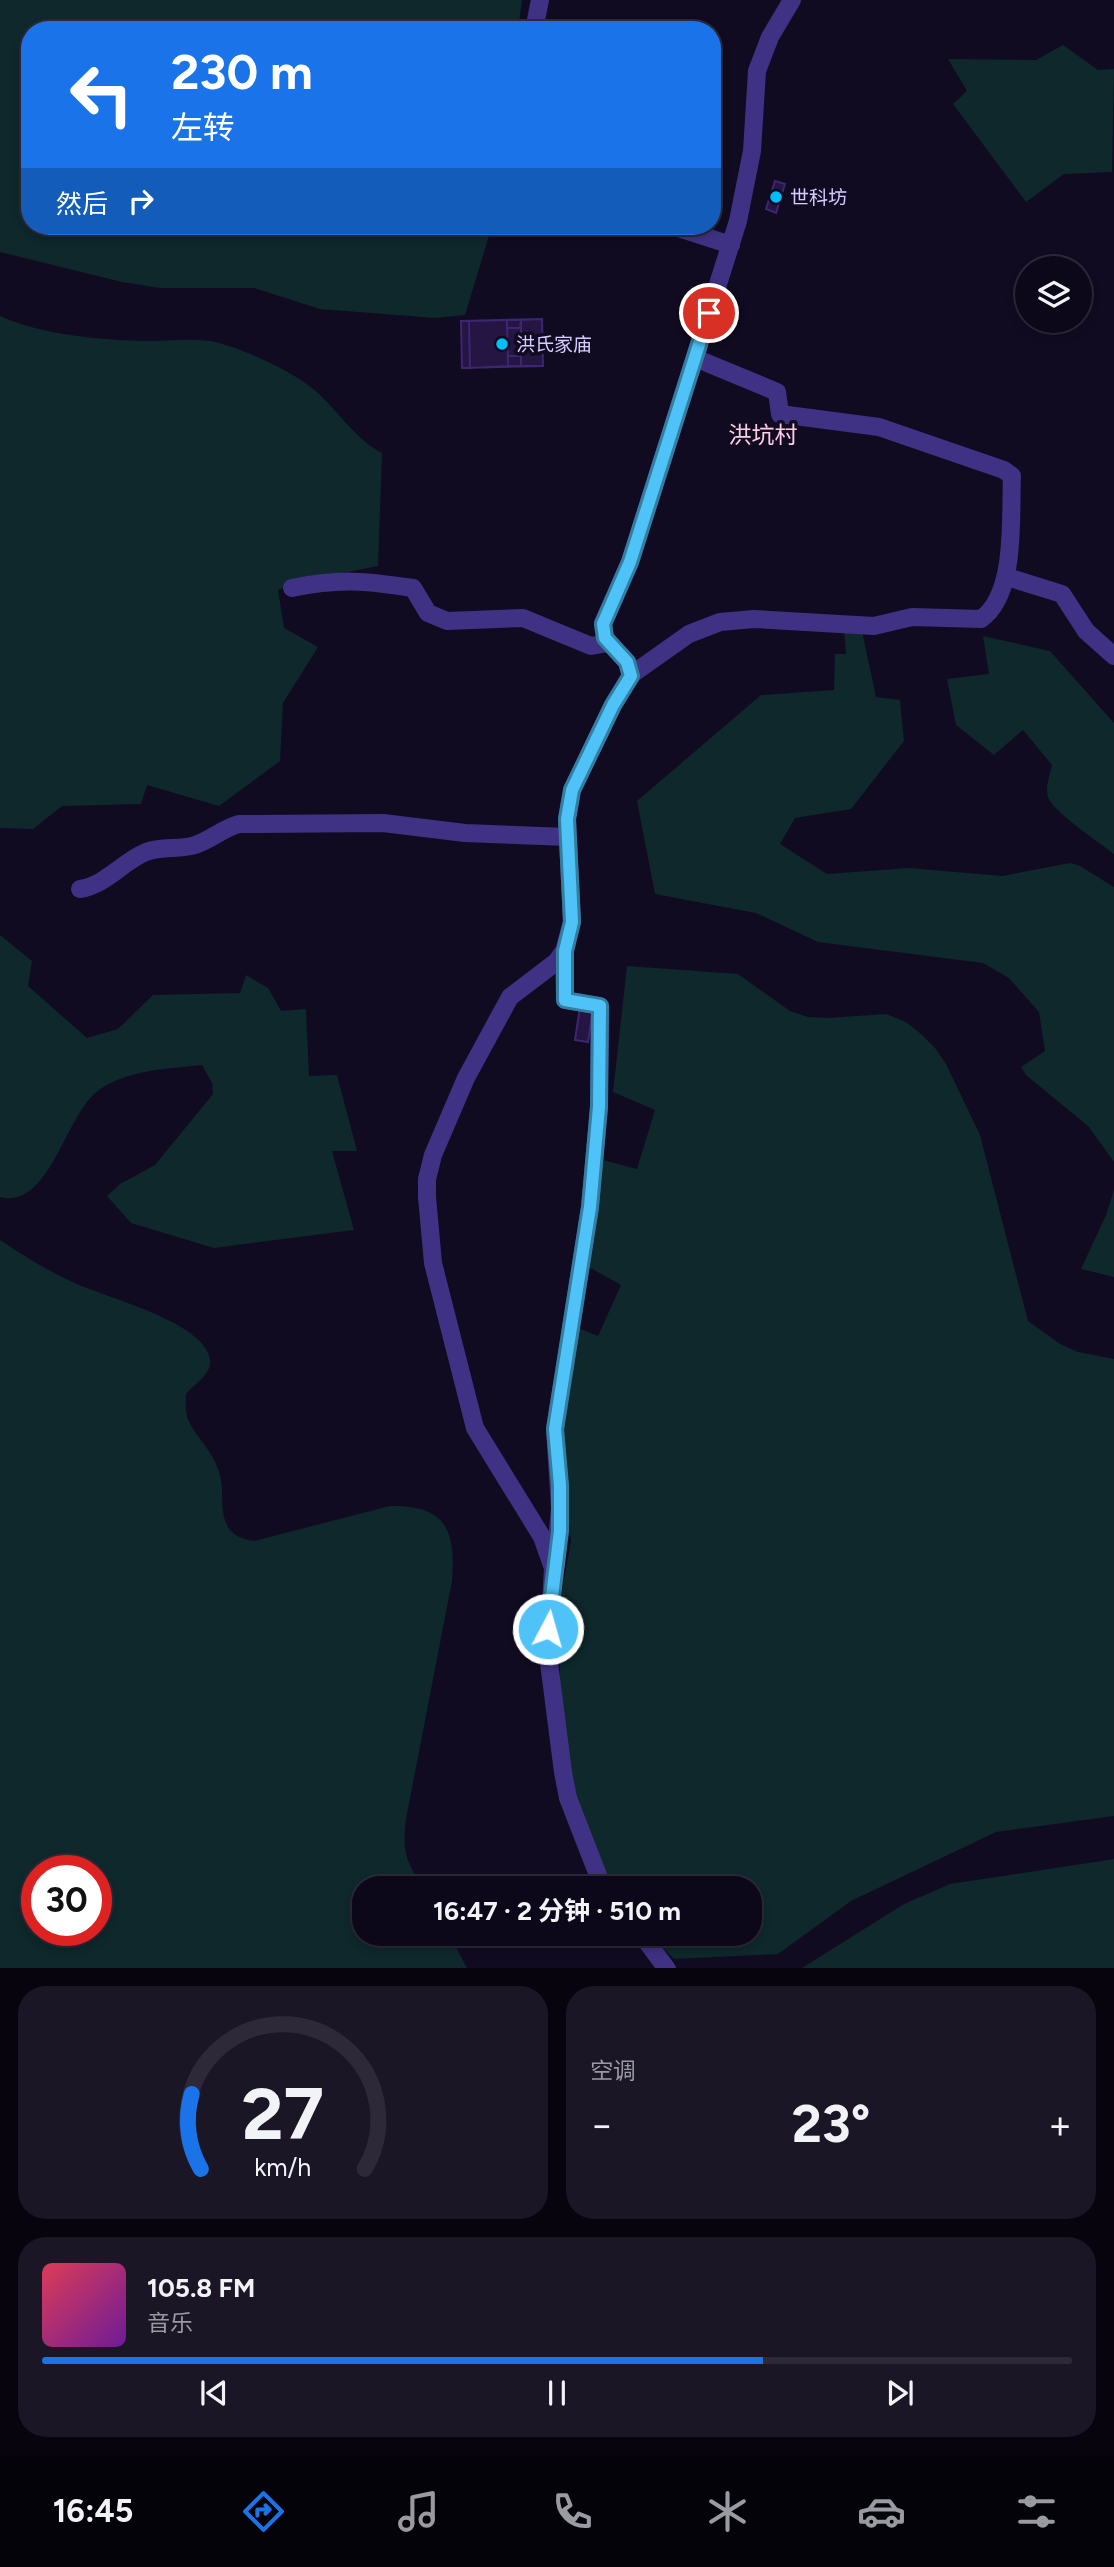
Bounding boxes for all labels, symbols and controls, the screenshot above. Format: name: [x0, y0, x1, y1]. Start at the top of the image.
text: 230 m: [171, 42, 313, 101]
icon: left: [56, 49, 147, 140]
text: 左转: [171, 109, 235, 147]
icon: right: [122, 182, 160, 220]
place label: 世科坊: [790, 186, 847, 209]
text: 然后: [56, 188, 108, 220]
marker: 世科坊: [768, 189, 784, 205]
map controls: [1015, 256, 1092, 333]
button: layers: [1015, 256, 1092, 333]
pin: [679, 283, 739, 343]
icon: arrive: [690, 294, 728, 332]
place label: 洪氏家庙: [516, 333, 592, 356]
marker: 洪氏家庙: [494, 336, 510, 352]
district label: 洪坑村: [729, 421, 798, 449]
position arrow: [511, 1592, 585, 1666]
speed limit sign: 30: [21, 1855, 112, 1946]
text: 16:47 · 2 分钟 · 510 m: [433, 1895, 681, 1927]
text: 空调: [590, 2057, 636, 2085]
text: 27: [242, 2070, 324, 2157]
text: 23°: [792, 2093, 870, 2155]
text: −: [590, 2102, 614, 2148]
text: +: [1048, 2102, 1072, 2148]
text: km/h: [254, 2151, 312, 2181]
text: 105.8 FM: [147, 2272, 255, 2304]
text: 音乐: [147, 2309, 193, 2337]
icon: previous: [195, 2374, 233, 2412]
icon: pause: [538, 2374, 576, 2412]
icon: next: [881, 2374, 919, 2412]
icon: directions: [239, 2487, 288, 2536]
icon: music: [394, 2487, 443, 2536]
icon: phone: [548, 2487, 597, 2536]
icon: climate: [703, 2487, 752, 2536]
icon: car: [857, 2487, 906, 2536]
icon: filters: [1012, 2487, 1061, 2536]
text: 16:45: [53, 2492, 133, 2530]

